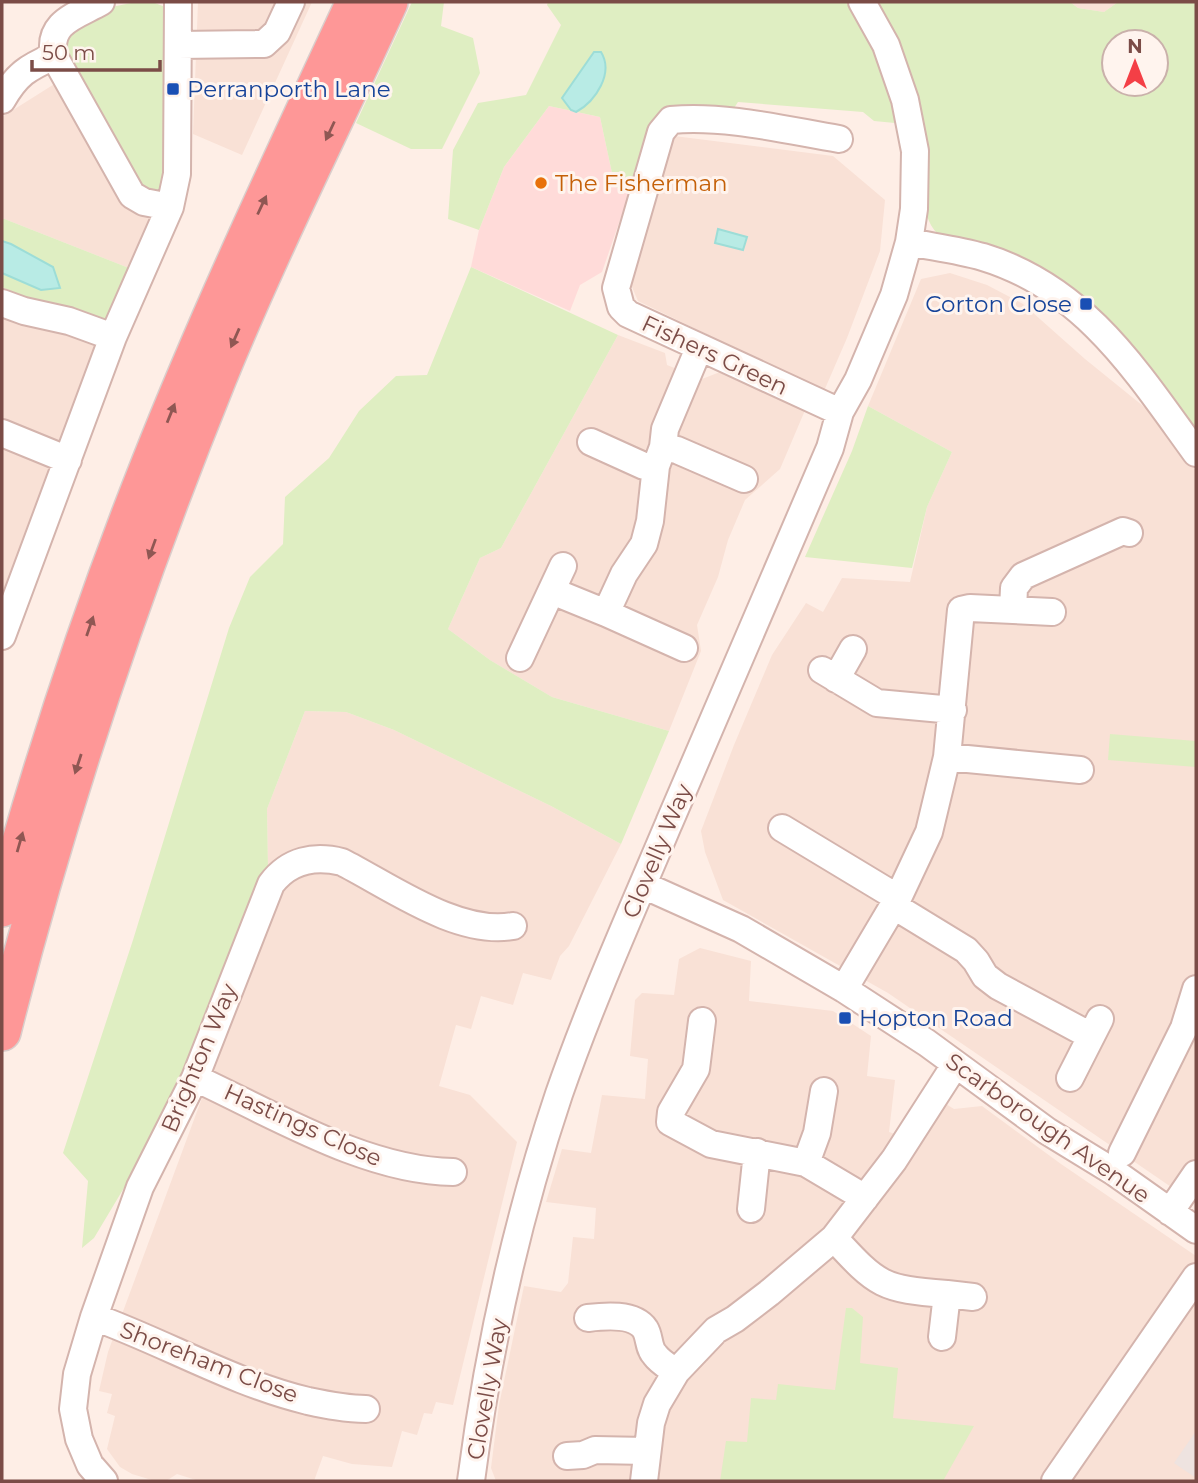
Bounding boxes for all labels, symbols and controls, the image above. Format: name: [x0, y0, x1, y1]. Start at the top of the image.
scale bar: [32, 28, 159, 72]
north arrow: [1100, 28, 1170, 98]
text: N: [1127, 35, 1143, 58]
text: 50 m: [42, 40, 96, 65]
place label: Perranporth Lane: [187, 75, 391, 103]
marker: Perranporth Lane: [165, 81, 181, 97]
one-way arrow: [324, 121, 336, 141]
place label: The Fisherman: [555, 169, 728, 197]
marker: The Fisherman: [533, 175, 549, 191]
one-way arrow: [256, 195, 268, 215]
place label: Corton Close: [925, 290, 1072, 318]
marker: Corton Close: [1078, 296, 1094, 312]
street label: Fishers Green: [638, 309, 792, 401]
one-way arrow: [230, 327, 241, 348]
one-way arrow: [165, 403, 176, 424]
one-way arrow: [146, 539, 157, 560]
one-way arrow: [85, 616, 96, 637]
one-way arrow: [72, 754, 83, 775]
street label: Clovelly Way: [616, 779, 698, 922]
one-way arrow: [15, 831, 26, 853]
street label: Brighton Way: [155, 979, 243, 1136]
place label: Hopton Road: [859, 1004, 1013, 1032]
marker: Hopton Road: [837, 1010, 853, 1026]
street label: Scarborough Avenue: [941, 1047, 1155, 1209]
street label: Hastings Close: [220, 1078, 386, 1172]
street label: Shoreham Close: [116, 1315, 302, 1409]
street label: Clovelly Way: [461, 1316, 513, 1462]

